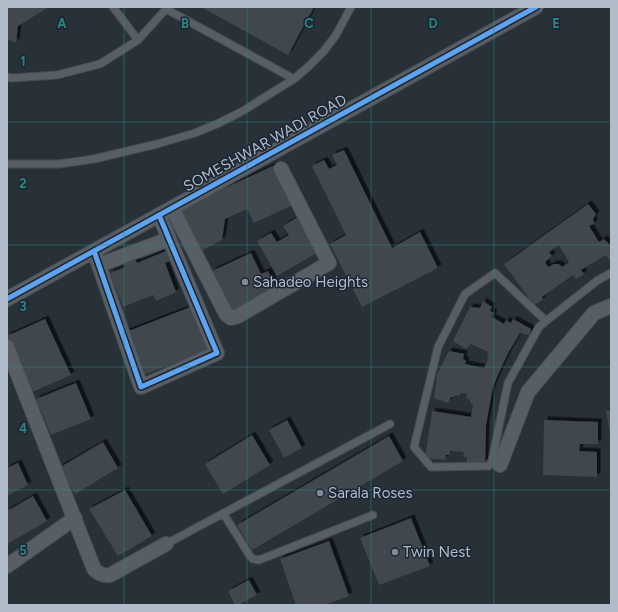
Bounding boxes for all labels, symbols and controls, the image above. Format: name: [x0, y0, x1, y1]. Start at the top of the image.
text: A: [57, 16, 67, 31]
text: B: [181, 16, 189, 31]
text: C: [304, 16, 314, 31]
text: D: [428, 16, 438, 31]
text: E: [552, 16, 560, 31]
text: 1: [20, 54, 26, 69]
street label: SOMESHWAR WADI ROAD: [180, 91, 350, 195]
text: 2: [19, 176, 27, 191]
place label: Sahadeo Heights: [253, 273, 368, 291]
marker: Sahadeo Heights: [240, 277, 250, 287]
text: 3: [19, 299, 27, 314]
text: 4: [19, 421, 27, 436]
place label: Sarala Roses: [328, 484, 413, 502]
marker: Sarala Roses: [315, 488, 325, 498]
text: 5: [19, 543, 27, 558]
place label: Twin Nest: [403, 543, 471, 561]
marker: Twin Nest: [390, 547, 400, 557]

